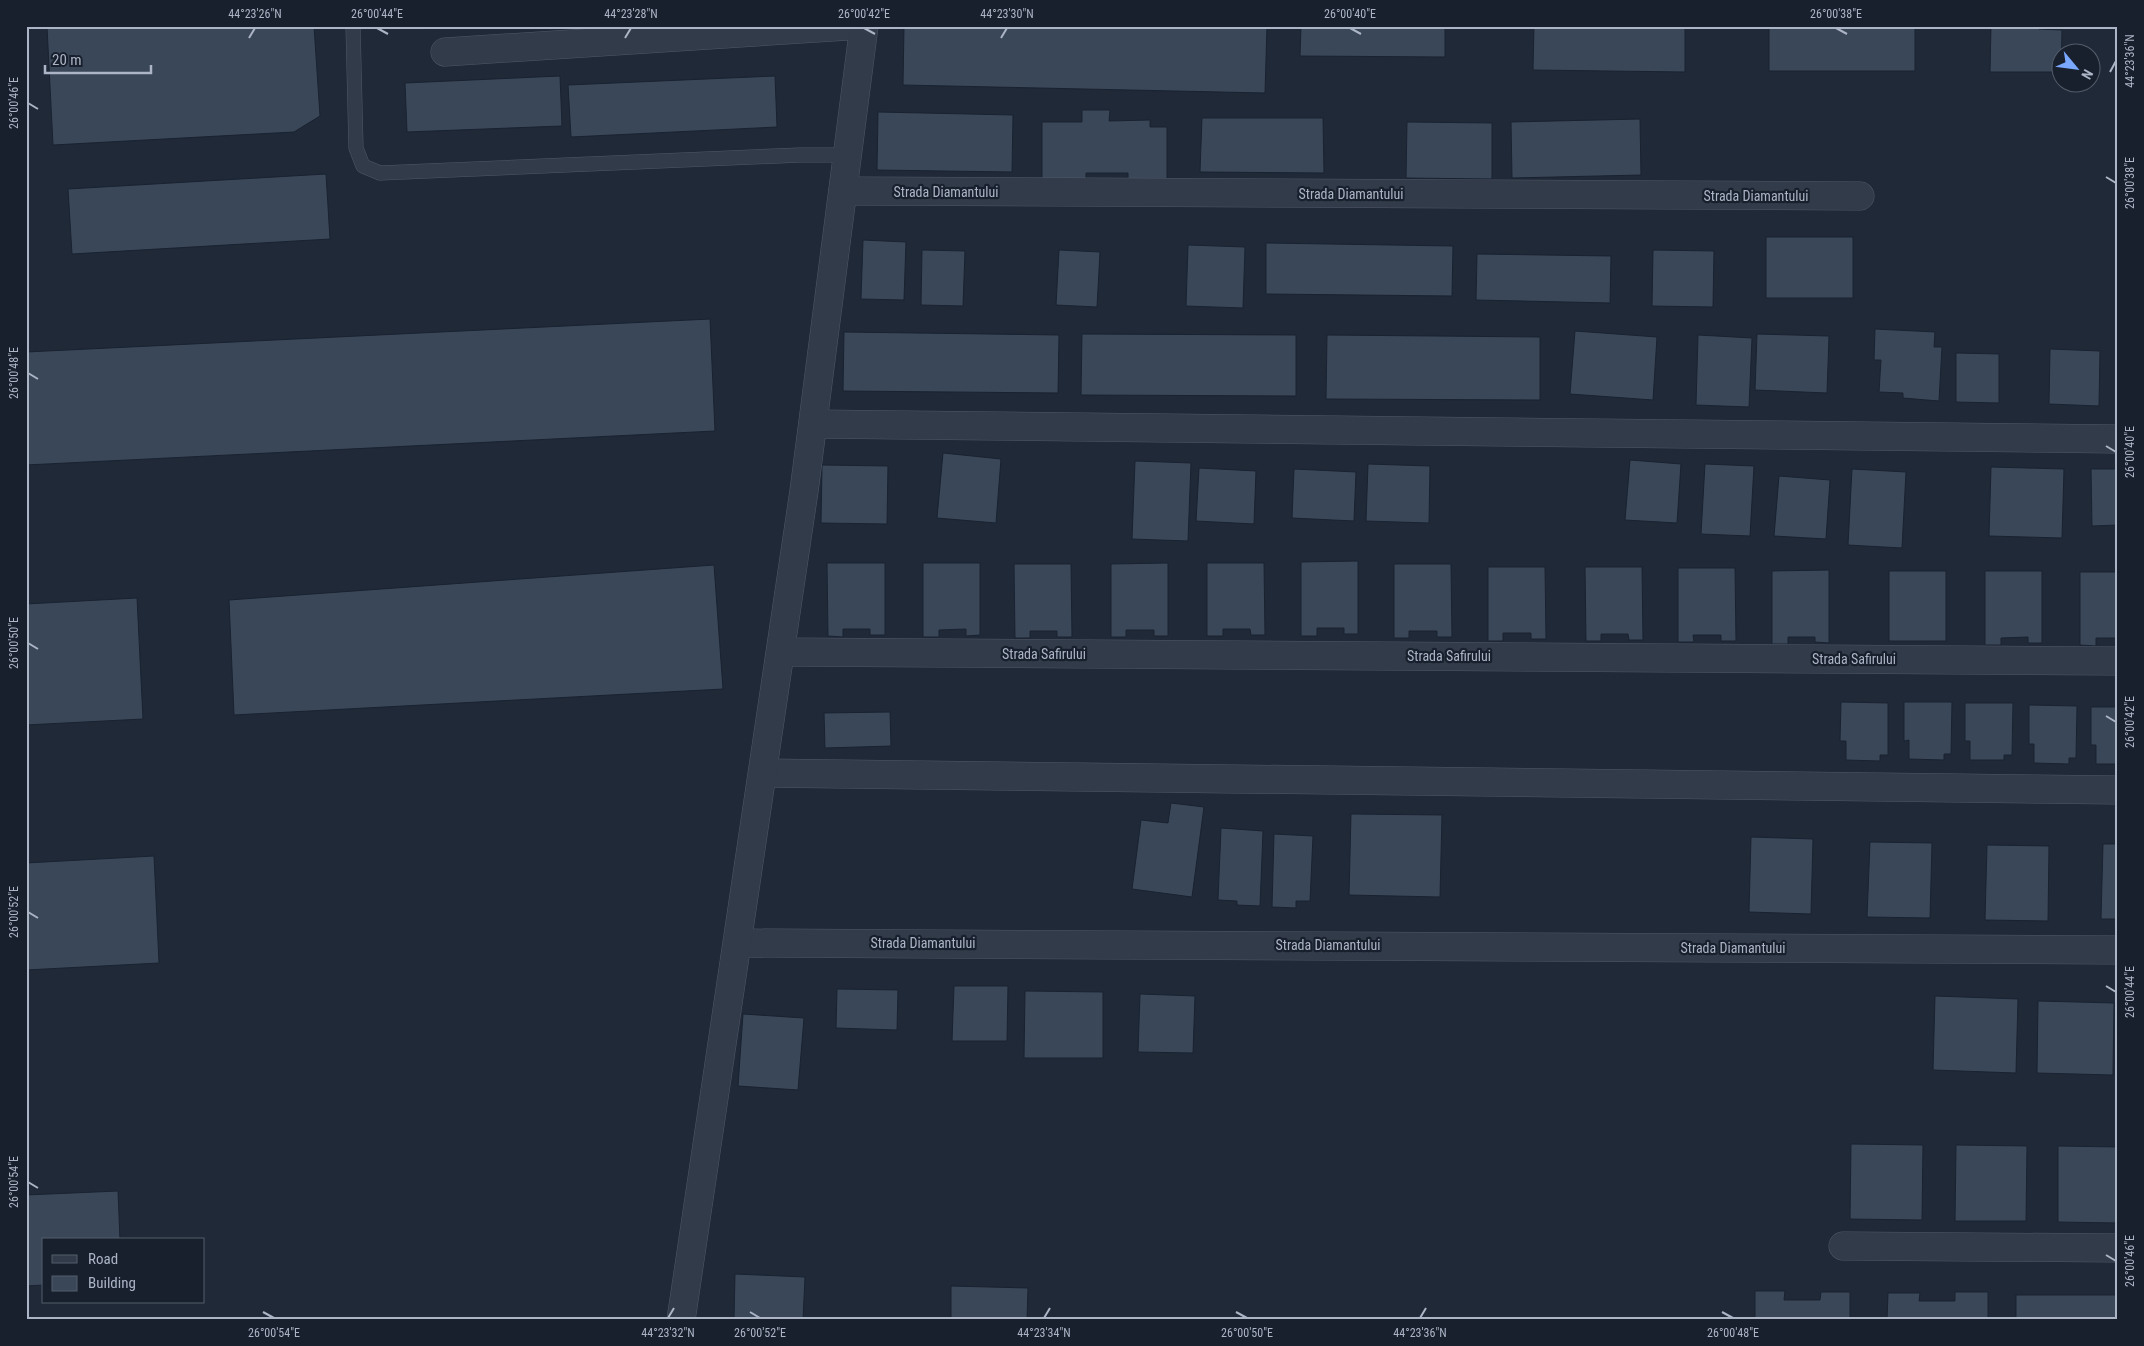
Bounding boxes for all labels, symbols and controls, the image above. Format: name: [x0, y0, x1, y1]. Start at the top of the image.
text: 44°23'26"N: [228, 7, 282, 21]
text: 26°00'44"E: [351, 7, 403, 21]
text: 44°23'28"N: [604, 7, 658, 21]
text: 26°00'42"E: [838, 7, 890, 21]
text: 44°23'30"N: [980, 7, 1034, 21]
text: 26°00'40"E: [1324, 7, 1376, 21]
text: 26°00'38"E: [1810, 7, 1862, 21]
text: 44°23'36"N: [2123, 34, 2137, 88]
scale bar: [45, 42, 151, 74]
north arrow: [2052, 42, 2102, 92]
text: 20 m: [52, 51, 82, 69]
text: N: [2078, 67, 2096, 82]
text: 26°00'46"E: [7, 77, 21, 129]
text: 26°00'38"E: [2123, 157, 2137, 209]
street label: Strada Diamantului: [893, 184, 999, 200]
street label: Strada Diamantului: [1298, 186, 1404, 202]
street label: Strada Diamantului: [1703, 188, 1809, 204]
text: 26°00'48"E: [7, 347, 21, 399]
text: 26°00'40"E: [2123, 426, 2137, 478]
text: 26°00'50"E: [7, 617, 21, 669]
street label: Strada Safirului: [1002, 646, 1086, 662]
street label: Strada Safirului: [1407, 648, 1491, 664]
street label: Strada Safirului: [1812, 651, 1896, 667]
text: 26°00'42"E: [2123, 696, 2137, 748]
text: 26°00'52"E: [7, 886, 21, 938]
street label: Strada Diamantului: [870, 935, 976, 951]
street label: Strada Diamantului: [1275, 937, 1381, 953]
street label: Strada Diamantului: [1680, 940, 1786, 956]
text: 26°00'44"E: [2123, 966, 2137, 1018]
text: 26°00'54"E: [7, 1156, 21, 1208]
text: 26°00'46"E: [2123, 1235, 2137, 1287]
legend: [42, 1238, 205, 1304]
text: Road: [88, 1250, 118, 1268]
text: Building: [88, 1274, 136, 1292]
text: 26°00'54"E: [248, 1326, 300, 1340]
text: 44°23'32"N: [641, 1326, 695, 1340]
text: 26°00'52"E: [734, 1326, 786, 1340]
text: 44°23'34"N: [1017, 1326, 1071, 1340]
text: 26°00'50"E: [1221, 1326, 1273, 1340]
text: 44°23'36"N: [1393, 1326, 1447, 1340]
text: 26°00'48"E: [1707, 1326, 1759, 1340]

